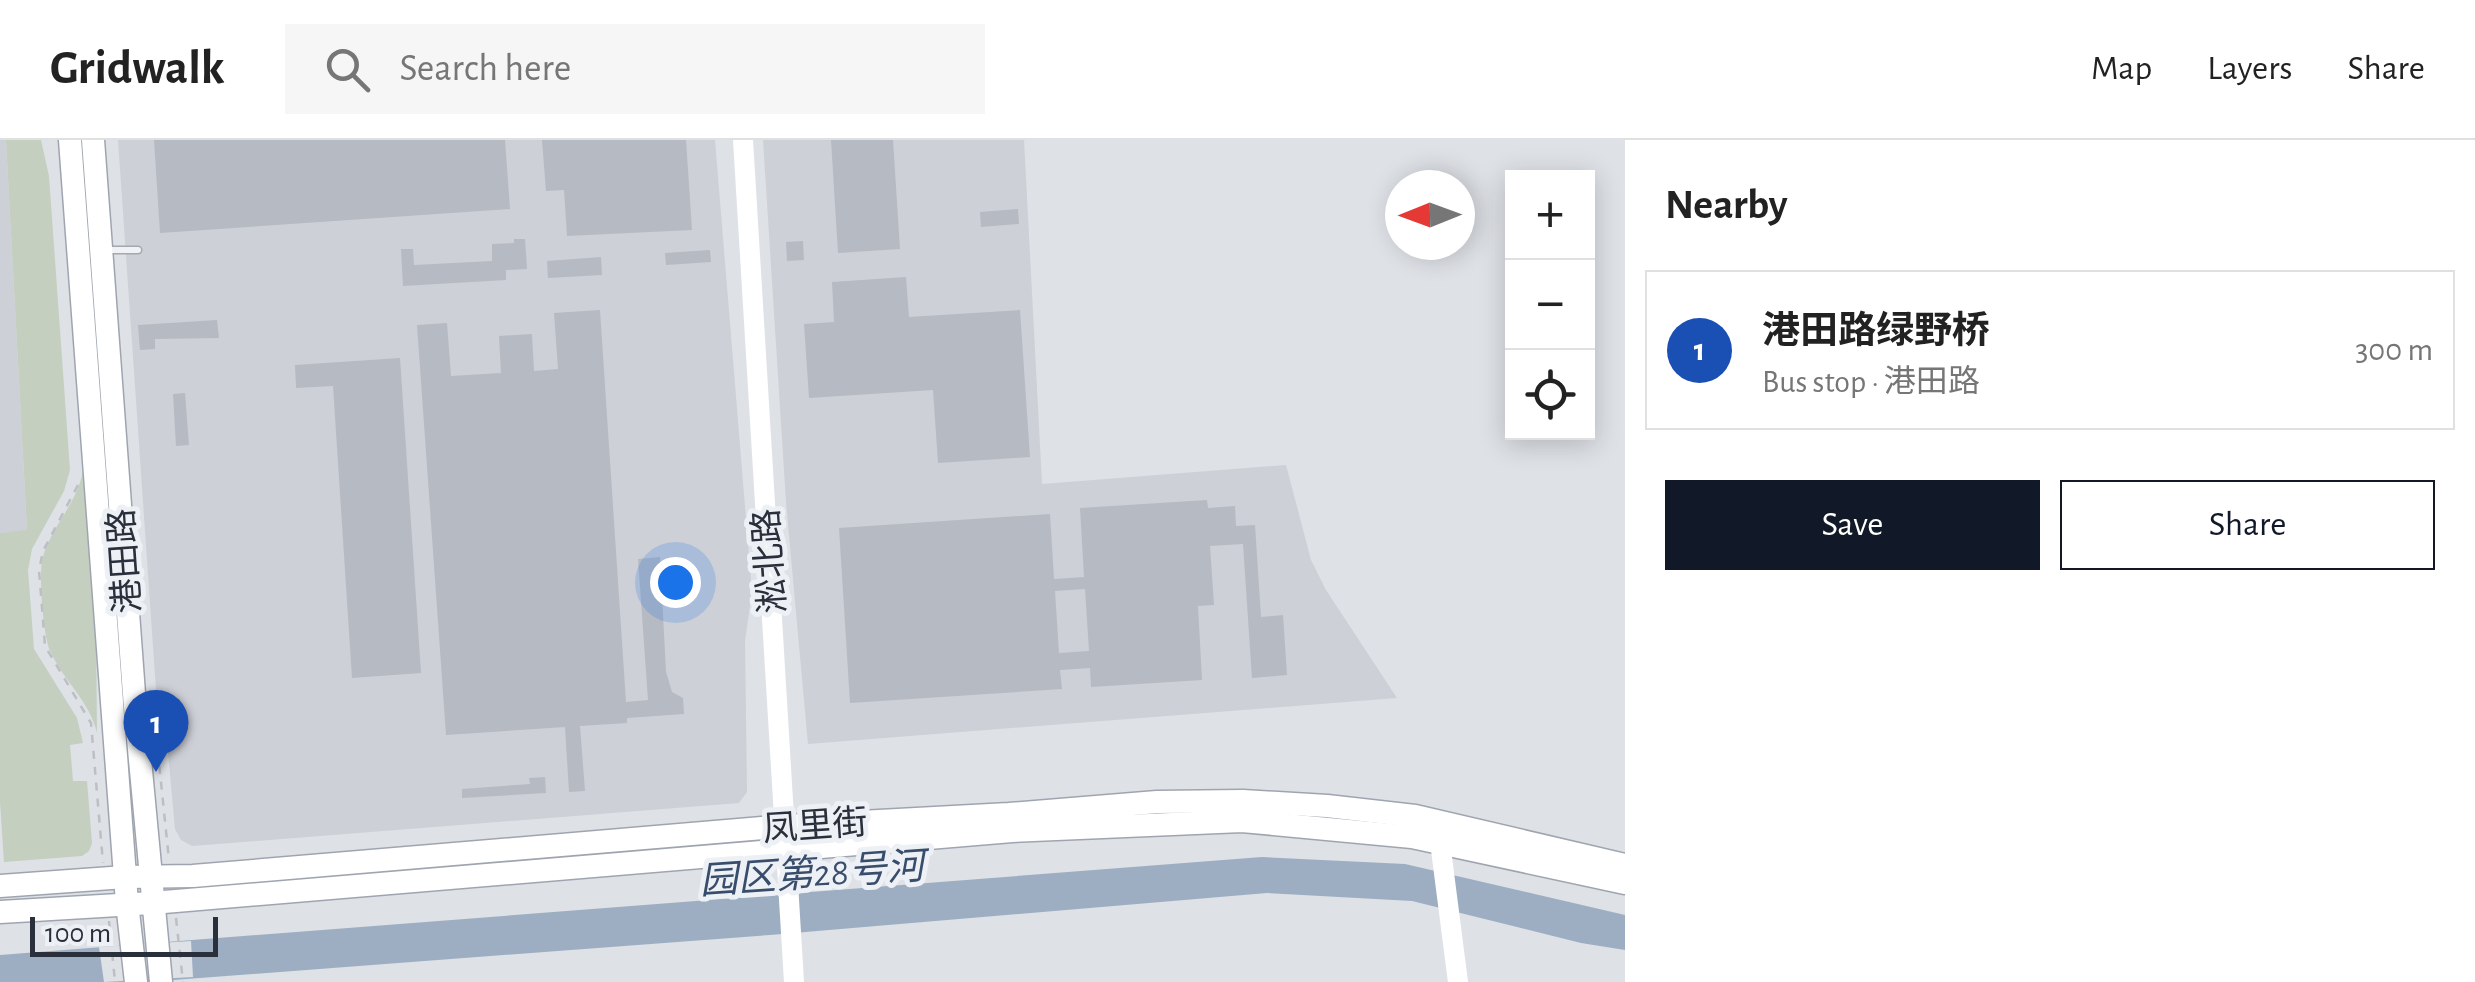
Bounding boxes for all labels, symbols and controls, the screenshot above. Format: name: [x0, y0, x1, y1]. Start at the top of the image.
search box: [285, 24, 985, 114]
icon: search: [320, 42, 375, 97]
text: Gridwalk: [50, 45, 225, 93]
text: Search here: [400, 50, 571, 88]
text: Map: [2091, 51, 2152, 86]
text: Layers: [2207, 51, 2292, 86]
text: Share: [2347, 51, 2425, 86]
north arrow: [1385, 170, 1475, 260]
map controls: [1505, 170, 1595, 440]
button: +: [1505, 170, 1595, 260]
text: Nearby: [1665, 184, 1788, 226]
button: −: [1505, 260, 1595, 350]
text: 港田路绿野桥: [1762, 313, 1990, 351]
text: 1: [1694, 334, 1705, 366]
text: 300 m: [2355, 334, 2433, 366]
button: locate: [1505, 350, 1595, 440]
text: Bus stop · 港田路: [1762, 366, 1980, 398]
button: Save: [1665, 480, 2040, 570]
button: Share: [2060, 480, 2435, 570]
street label: 港田路: [102, 507, 147, 615]
street label: 淞北路: [747, 507, 792, 615]
your location: [650, 557, 701, 608]
pin: 1: [124, 690, 188, 772]
street label: 凤里街: [761, 803, 869, 848]
water label: 园区第28号河: [698, 845, 933, 902]
scale bar: [30, 912, 218, 956]
text: 100 m: [45, 920, 111, 948]

